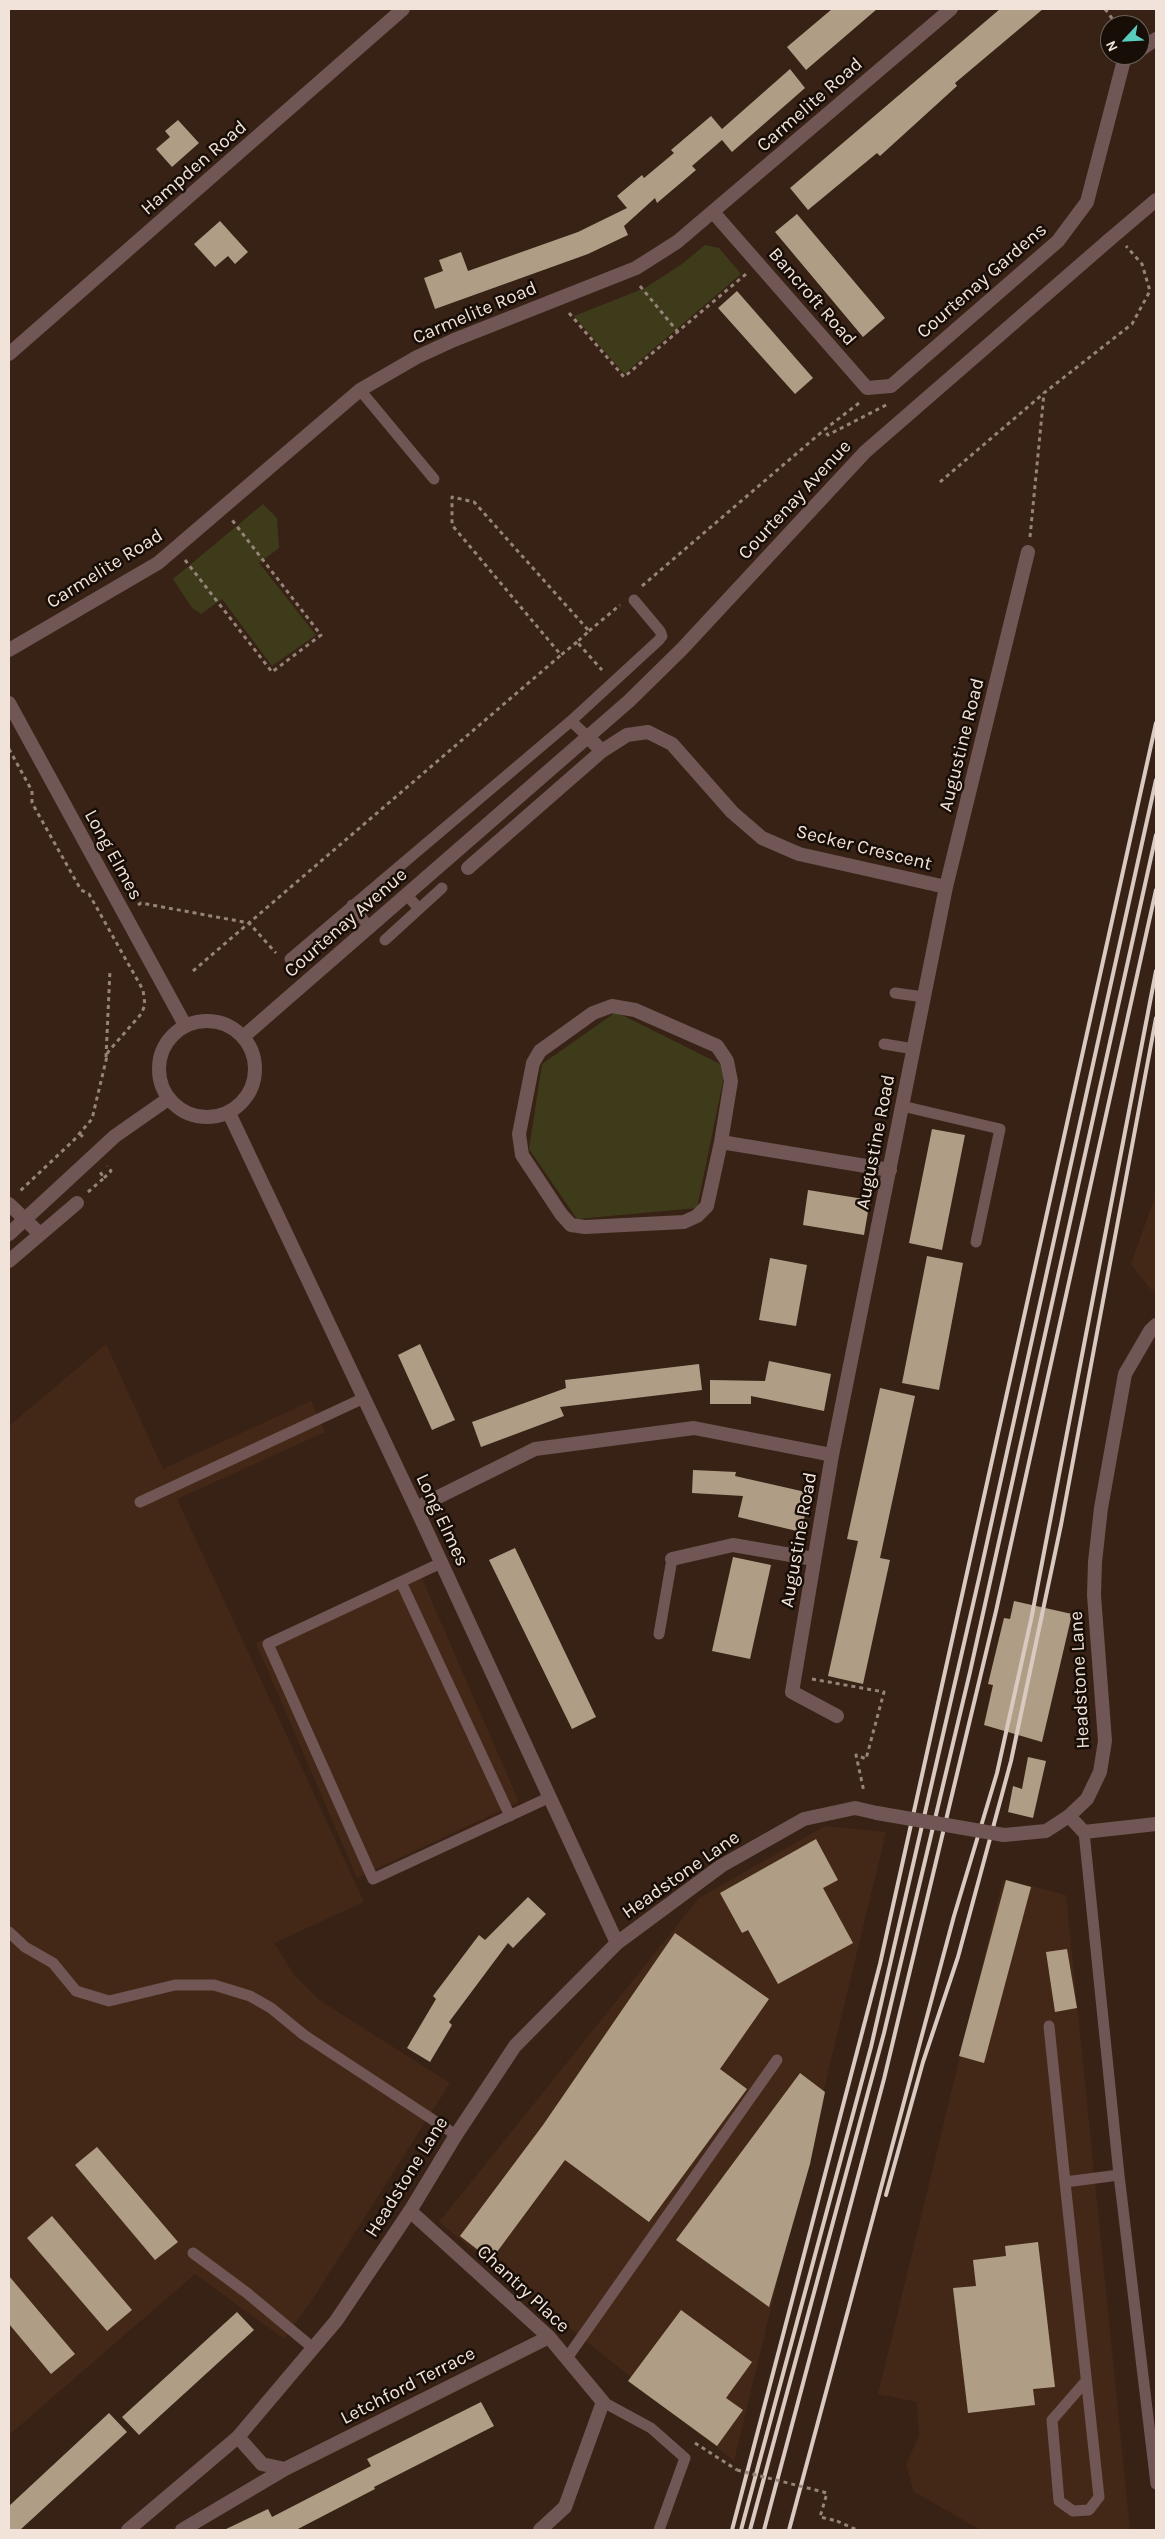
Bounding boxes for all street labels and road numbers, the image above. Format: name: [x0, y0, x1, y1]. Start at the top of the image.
street label: Carmelite Road: [752, 53, 868, 157]
street label: Hampden Road: [136, 116, 252, 220]
street label: Courtenay Gardens: [912, 218, 1052, 344]
street label: Bancroft Road: [763, 243, 861, 351]
street label: Carmelite Road: [409, 277, 541, 349]
street label: Courtenay Avenue: [734, 436, 856, 564]
street label: Carmelite Road: [43, 524, 167, 614]
street label: Augustine Road: [934, 676, 990, 814]
street label: Long Elmes: [79, 806, 147, 904]
street label: Secker Crescent: [794, 820, 934, 876]
street label: Courtenay Avenue: [280, 864, 412, 982]
street label: Augustine Road: [852, 1073, 900, 1211]
street label: Long Elmes: [411, 1470, 473, 1570]
street label: Augustine Road: [776, 1471, 822, 1609]
street label: Headstone Lane: [1065, 1611, 1095, 1749]
street label: Headstone Lane: [618, 1826, 744, 1924]
street label: Headstone Lane: [361, 2112, 453, 2242]
street label: Chantry Place: [472, 2240, 574, 2338]
street label: Letchford Terrace: [337, 2342, 479, 2430]

